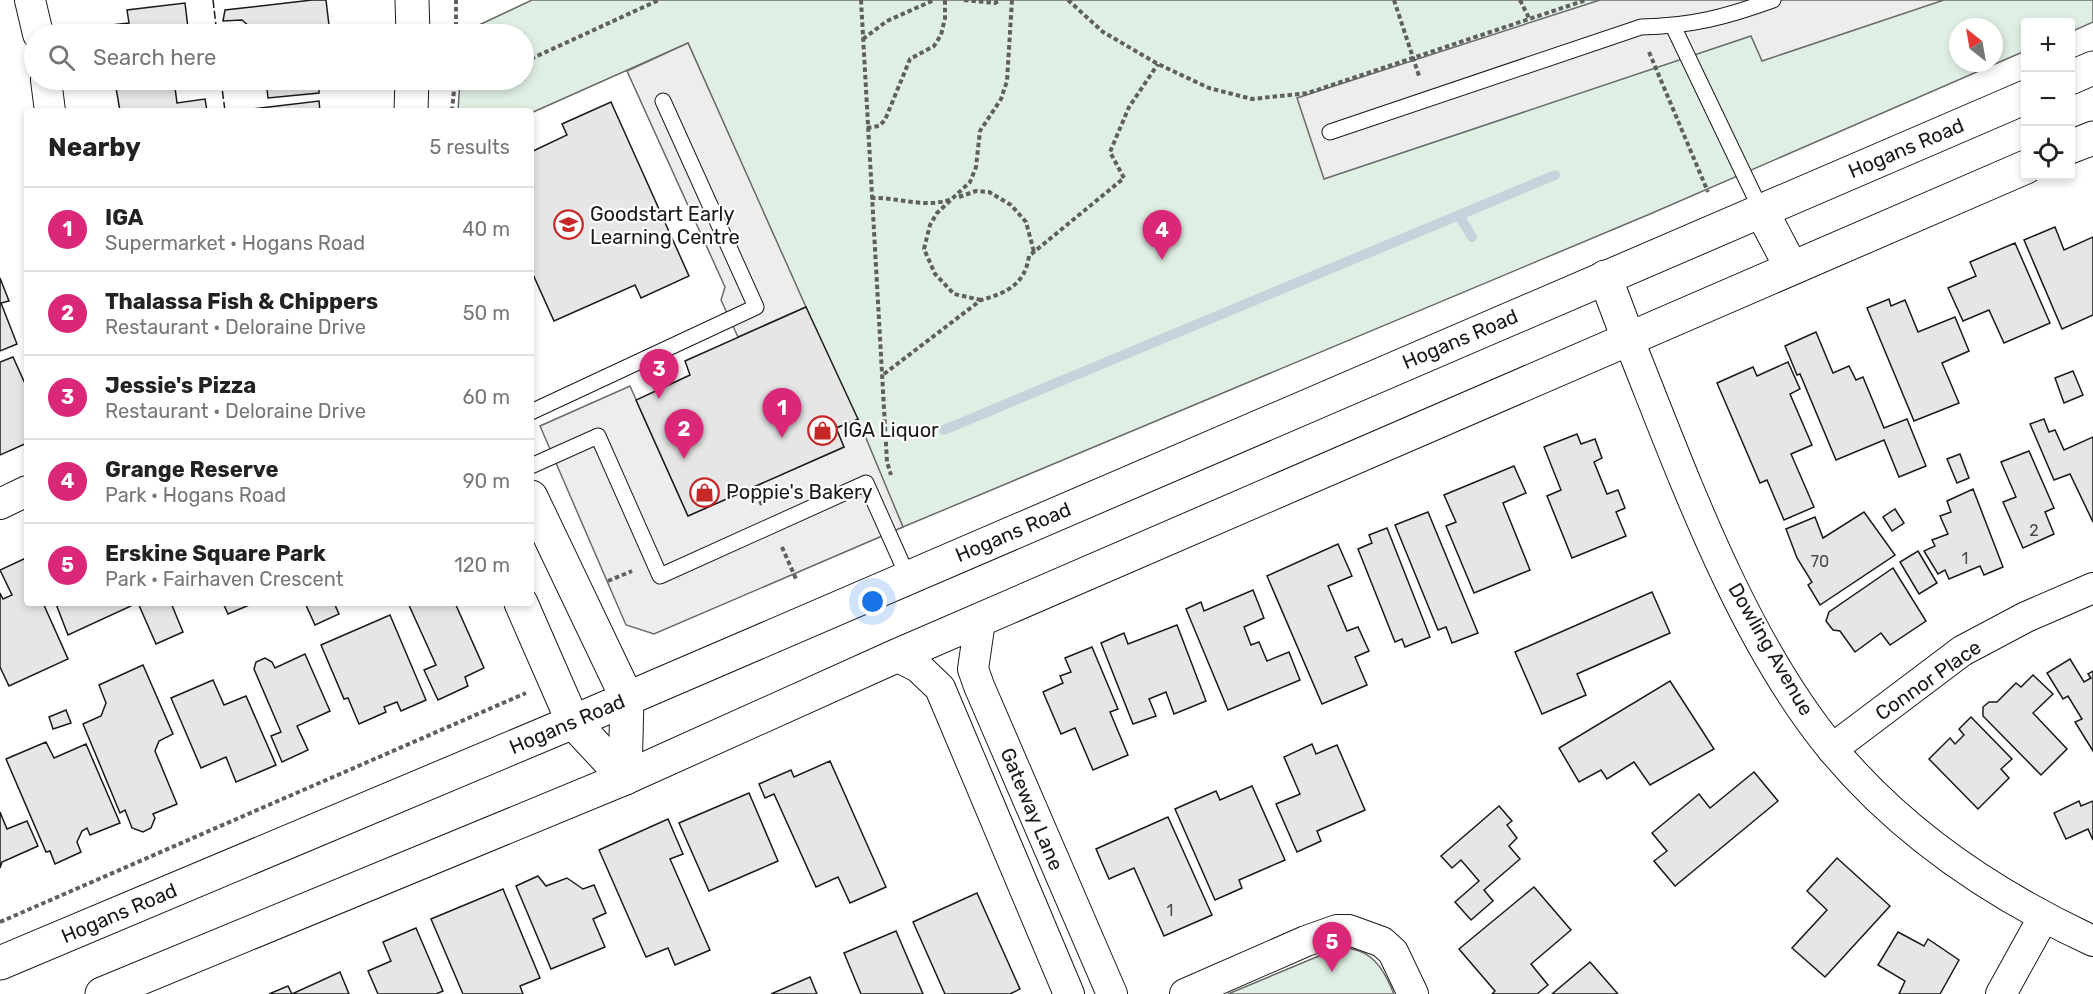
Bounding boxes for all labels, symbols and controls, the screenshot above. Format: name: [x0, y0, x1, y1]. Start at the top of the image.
north arrow: [1949, 18, 2003, 72]
map controls: [2021, 18, 2075, 180]
button: +: [2021, 18, 2075, 72]
search box: [24, 24, 534, 90]
icon: search: [45, 41, 78, 74]
text: Search here: [93, 44, 216, 71]
button: −: [2021, 72, 2075, 126]
street label: Hogans Road: [1845, 113, 1967, 183]
button: locate: [2021, 126, 2075, 180]
text: Nearby: [48, 132, 141, 163]
text: 5 results: [429, 135, 510, 159]
place label: Goodstart Early Learning Centre: [590, 202, 740, 249]
text: IGA: [105, 204, 143, 231]
school or university icon: Goodstart Early Learning Centre: [553, 209, 585, 241]
pin: 4: [1142, 210, 1182, 260]
text: 1: [63, 217, 72, 241]
text: 40 m: [462, 217, 510, 241]
text: Supermarket · Hogans Road: [105, 231, 365, 255]
text: Thalassa Fish & Chippers: [105, 288, 378, 315]
text: 2: [61, 301, 74, 325]
text: 50 m: [463, 301, 510, 325]
street label: Hogans Road: [1399, 304, 1521, 374]
text: Restaurant · Deloraine Drive: [105, 315, 366, 339]
pin: 3: [640, 350, 678, 399]
text: Jessie's Pizza: [105, 372, 256, 399]
text: 3: [61, 385, 74, 409]
text: 60 m: [463, 385, 510, 409]
pin: 1: [762, 388, 802, 438]
text: Restaurant · Deloraine Drive: [105, 399, 366, 423]
pin: 2: [664, 410, 704, 459]
shop icon: IGA Liquor: [806, 414, 838, 446]
place label: IGA Liquor: [843, 418, 939, 442]
text: Grange Reserve: [105, 456, 279, 483]
text: 4: [61, 469, 74, 493]
text: 90 m: [463, 469, 510, 493]
shop icon: Poppie's Bakery: [689, 476, 721, 508]
place label: Poppie's Bakery: [726, 480, 873, 504]
text: Park · Hogans Road: [105, 483, 286, 507]
street label: Hogans Road: [952, 497, 1074, 567]
house number: 2: [2029, 521, 2039, 540]
text: Erskine Square Park: [105, 540, 326, 567]
house number: 1: [1962, 549, 1968, 568]
house number: 70: [1811, 552, 1829, 571]
text: 5: [61, 553, 74, 577]
text: 120 m: [454, 553, 510, 577]
text: Park · Fairhaven Crescent: [105, 567, 344, 591]
street label: Dowling Avenue: [1723, 578, 1819, 720]
your location: [858, 587, 887, 616]
street label: Connor Place: [1871, 635, 1985, 725]
street label: Hogans Road: [506, 689, 628, 759]
street label: Gateway Lane: [995, 744, 1069, 874]
street label: Hogans Road: [58, 878, 180, 948]
house number: 1: [1167, 901, 1173, 920]
pin: 5: [1312, 922, 1352, 972]

